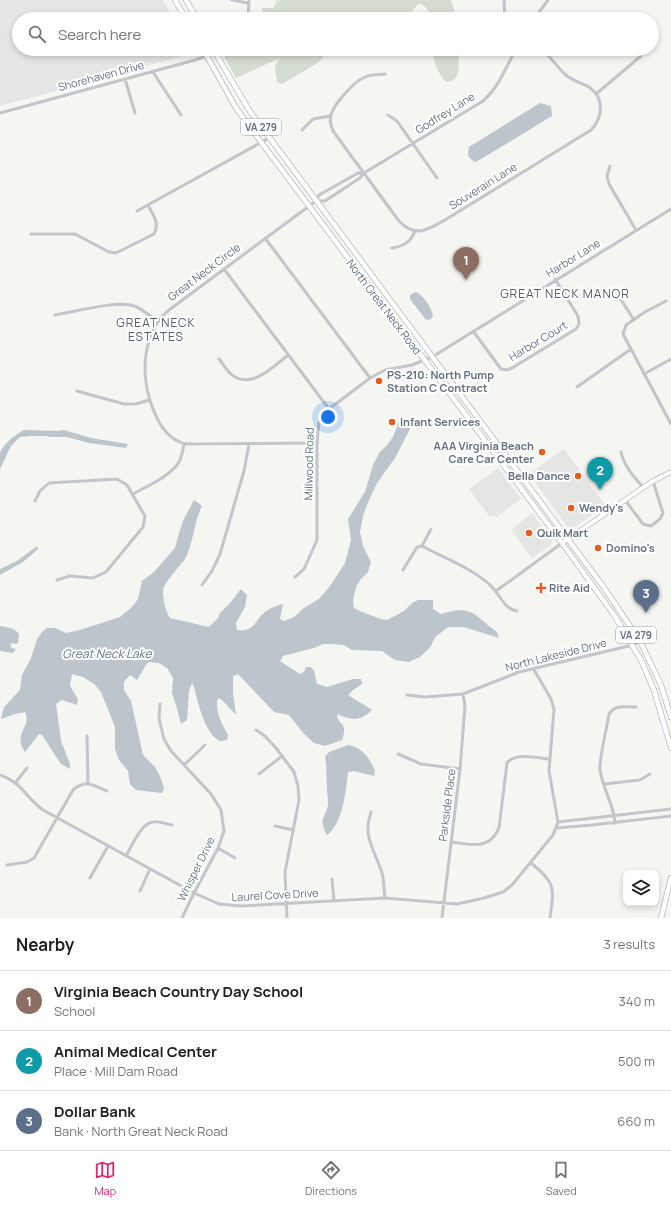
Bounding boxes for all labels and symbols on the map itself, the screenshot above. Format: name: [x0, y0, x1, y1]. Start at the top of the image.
street label: Shorehaven Drive: [56, 57, 146, 94]
street label: Godfrey Lane: [412, 88, 478, 137]
road number: VA 279: [241, 119, 281, 135]
street label: Souverain Lane: [446, 158, 520, 212]
street label: Harbor Lane: [543, 235, 603, 280]
street label: Great Neck Circle: [164, 239, 244, 304]
pin: 1: [453, 247, 479, 280]
street label: North Great Neck Road: [344, 256, 425, 357]
district label: GREAT NECK MANOR: [500, 285, 630, 302]
district label: GREAT NECK ESTATES: [116, 314, 196, 345]
street label: Harbor Court: [506, 317, 570, 364]
place label: PS-210: North Pump Station C Contract: [387, 367, 494, 395]
marker: PS-210: North Pump Station C Contract: [374, 376, 384, 386]
your location: [318, 407, 338, 427]
place label: Infant Services: [400, 414, 480, 429]
marker: Infant Services: [387, 417, 397, 427]
street label: Millwood Road: [300, 427, 317, 501]
place label: AAA Virginia Beach Care Car Center: [434, 438, 535, 466]
marker: AAA Virginia Beach Care Car Center: [537, 447, 547, 457]
pin: 2: [587, 457, 613, 490]
place label: Bella Dance: [508, 468, 570, 483]
marker: Bella Dance: [573, 471, 583, 481]
place label: Wendy's: [579, 500, 623, 515]
marker: Wendy's: [566, 503, 576, 513]
place label: Quik Mart: [537, 525, 588, 540]
marker: Quik Mart: [524, 528, 534, 538]
place label: Domino's: [606, 540, 655, 555]
marker: Domino's: [593, 543, 603, 553]
place label: Rite Aid: [549, 580, 590, 595]
pin: 3: [633, 580, 659, 613]
marker: Rite Aid: [536, 583, 546, 593]
road number: VA 279: [616, 627, 656, 643]
street label: North Lakeside Drive: [504, 635, 609, 674]
water label: Great Neck Lake: [62, 645, 153, 662]
street label: Parkside Place: [435, 767, 458, 842]
street label: Whisper Drive: [173, 834, 218, 904]
street label: Laurel Cove Drive: [231, 885, 319, 904]

